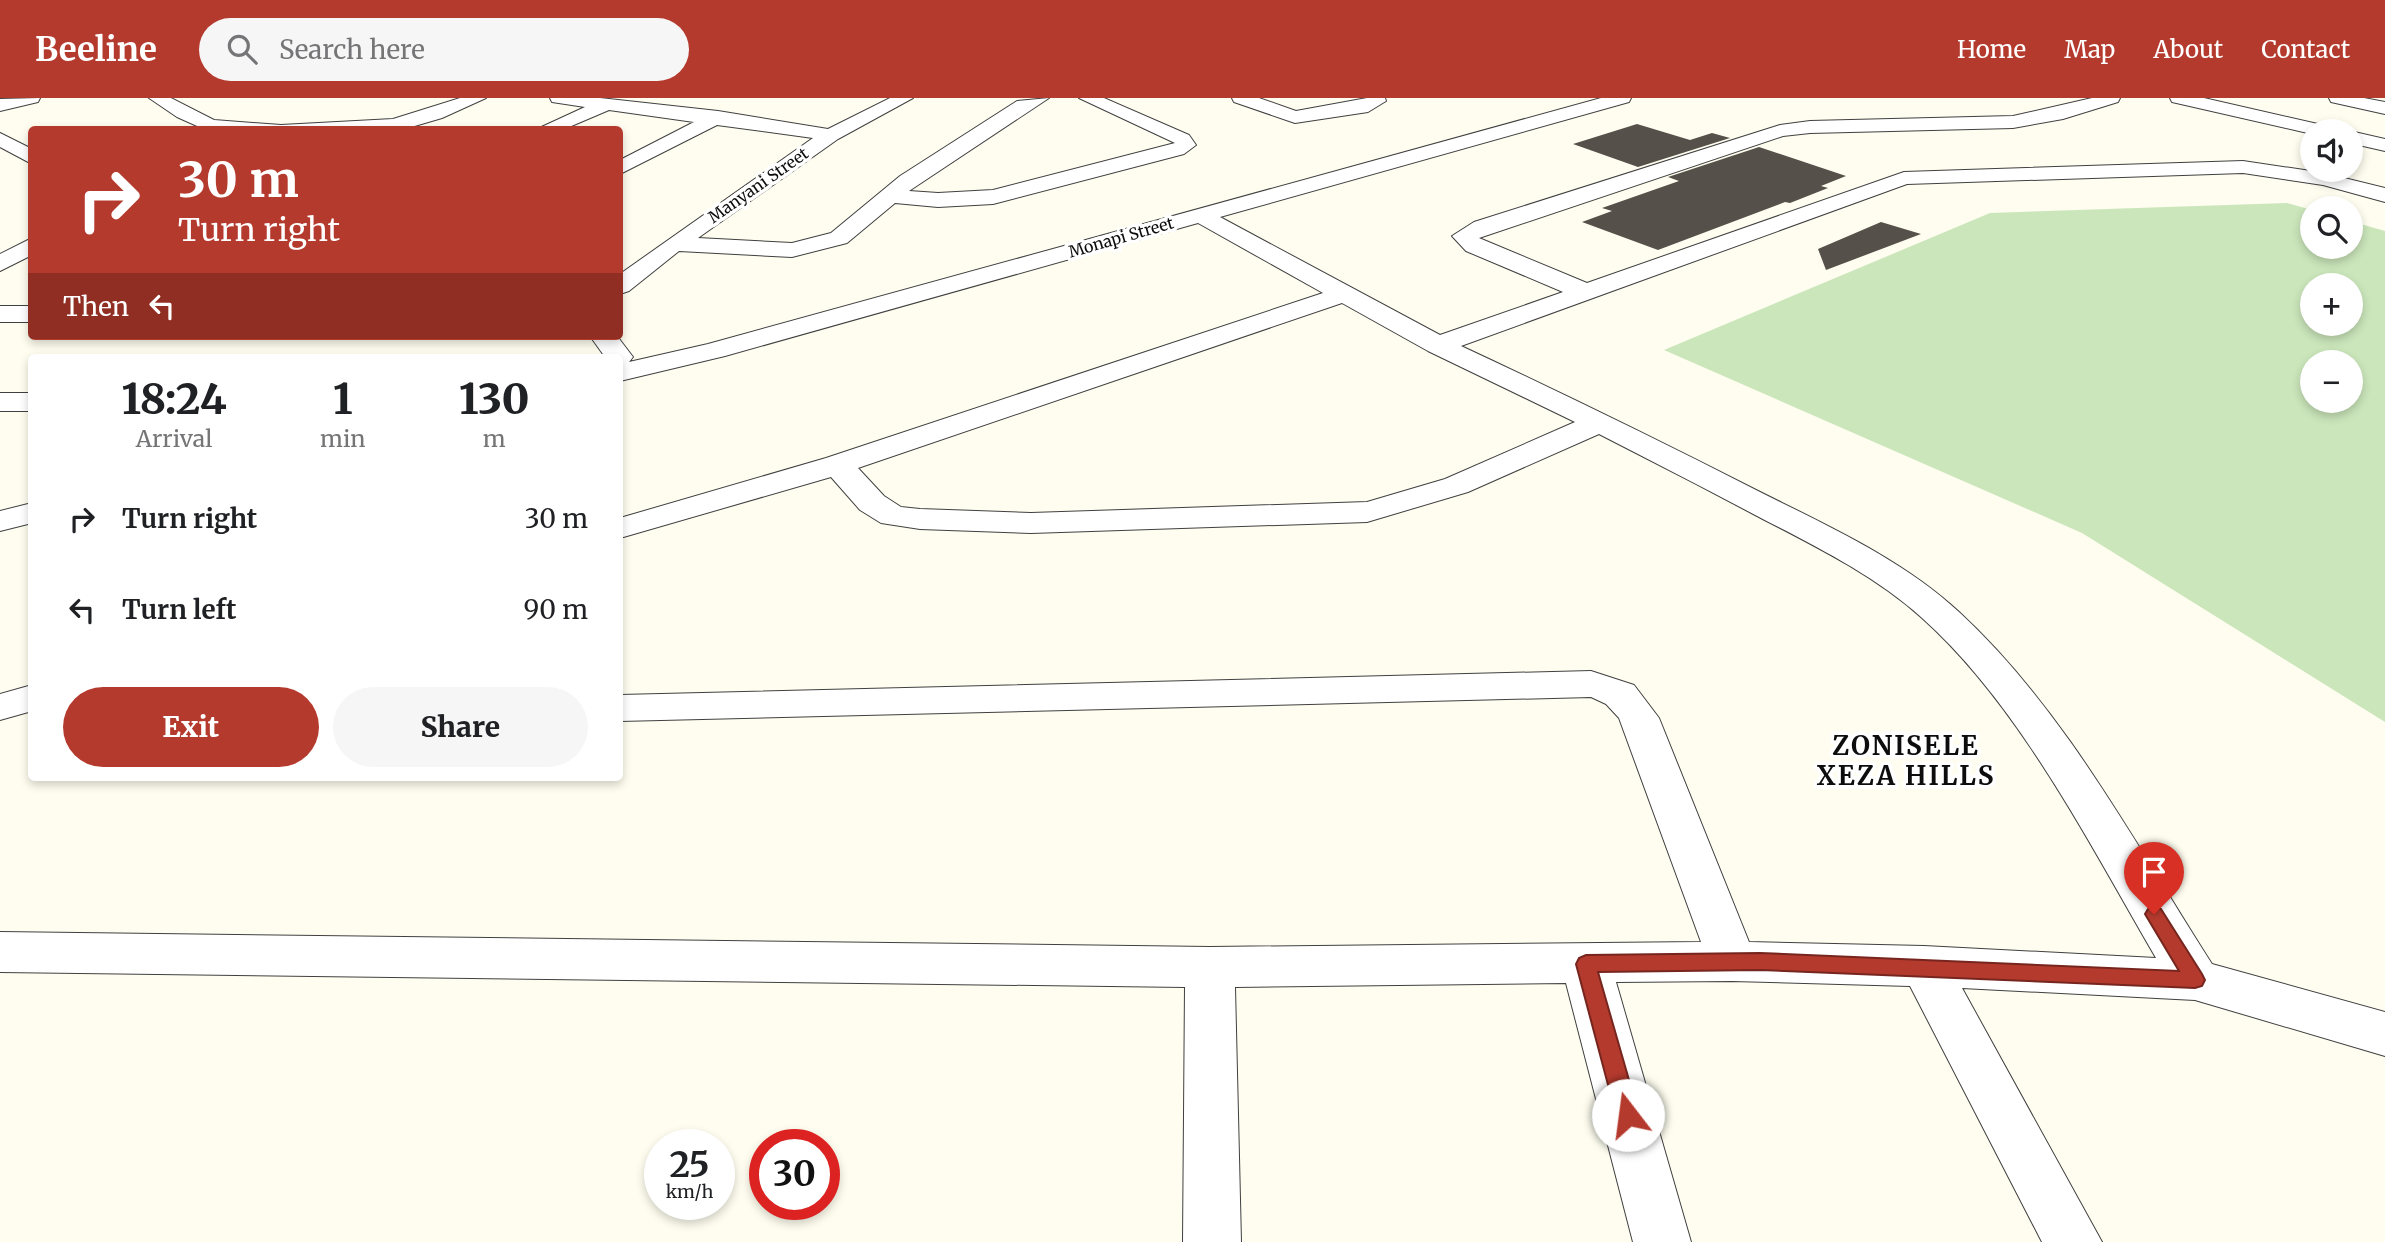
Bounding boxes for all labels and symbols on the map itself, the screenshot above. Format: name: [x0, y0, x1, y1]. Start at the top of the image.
street label: Manyani Street: [704, 143, 813, 227]
street label: Monapi Street: [1066, 212, 1177, 262]
district label: ZONISELE XEZA HILLS: [1817, 729, 1995, 792]
pin: [2124, 842, 2184, 914]
position arrow: [1591, 1078, 1665, 1152]
speed limit sign: 30: [749, 1129, 840, 1220]

